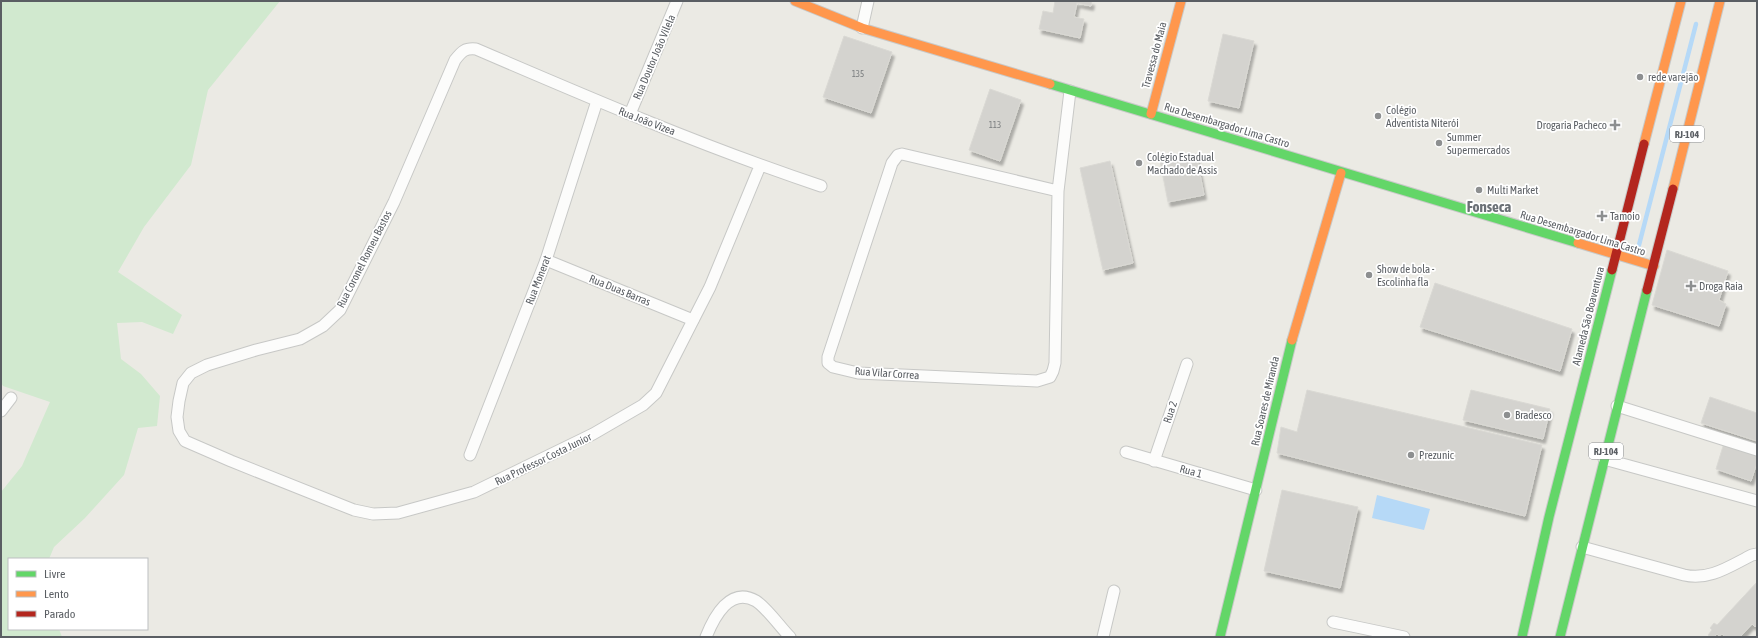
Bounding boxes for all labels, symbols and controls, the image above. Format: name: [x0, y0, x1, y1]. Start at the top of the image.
street label: Rua Doutor João Vilela: [631, 13, 677, 101]
street label: Travessa do Maia: [1139, 21, 1169, 89]
house number: 135: [852, 69, 864, 79]
place label: rede varejão: [1648, 71, 1699, 83]
marker: rede varejão: [1635, 72, 1645, 82]
street label: Rua Desembargador Lima Castro: [1163, 100, 1291, 150]
place label: Colégio Adventista Niterói: [1386, 104, 1459, 129]
street label: Rua João Vizea: [617, 105, 677, 137]
marker: Colégio Adventista Niterói: [1373, 111, 1383, 121]
place label: Drogaria Pacheco: [1537, 119, 1607, 131]
house number: 113: [989, 120, 1001, 130]
marker: Drogaria Pacheco: [1610, 120, 1620, 130]
road number: RJ-104: [1670, 126, 1704, 142]
place label: Summer Supermercados: [1447, 131, 1510, 156]
marker: Summer Supermercados: [1434, 138, 1444, 148]
place label: Colégio Estadual Machado de Assis: [1147, 151, 1217, 176]
marker: Colégio Estadual Machado de Assis: [1134, 158, 1144, 168]
place label: Multi Market: [1487, 184, 1538, 196]
marker: Multi Market: [1474, 185, 1484, 195]
district label: Fonseca: [1467, 198, 1511, 215]
street label: Rua Coronel Romeu Bastos: [334, 208, 394, 310]
street label: Rua Desembargador Lima Castro: [1519, 208, 1647, 258]
place label: Tamoio: [1610, 210, 1640, 222]
marker: Tamoio: [1597, 211, 1607, 221]
street label: Rua Monerat: [523, 254, 553, 306]
place label: Show de bola - Escolinha fla: [1377, 263, 1435, 288]
street label: Alameda São Boaventura: [1570, 265, 1606, 367]
marker: Show de bola - Escolinha fla: [1364, 270, 1374, 280]
street label: Rua Duas Barras: [588, 272, 652, 308]
place label: Droga Raia: [1699, 280, 1743, 292]
marker: Droga Raia: [1686, 281, 1696, 291]
street label: Rua Soares de Miranda: [1249, 355, 1281, 447]
street label: Rua Vilar Correa: [854, 365, 920, 381]
street label: Rua 2: [1161, 399, 1179, 425]
place label: Bradesco: [1515, 409, 1552, 421]
marker: Bradesco: [1502, 410, 1512, 420]
street label: Rua Professor Costa Junior: [493, 430, 594, 488]
road number: RJ-104: [1589, 443, 1623, 459]
place label: Prezunic: [1419, 449, 1455, 461]
marker: Prezunic: [1406, 450, 1416, 460]
street label: Rua 1: [1179, 462, 1203, 480]
legend: [8, 558, 148, 630]
text: Livre: [44, 567, 65, 581]
text: Lento: [44, 587, 69, 601]
text: Parado: [44, 607, 76, 621]

